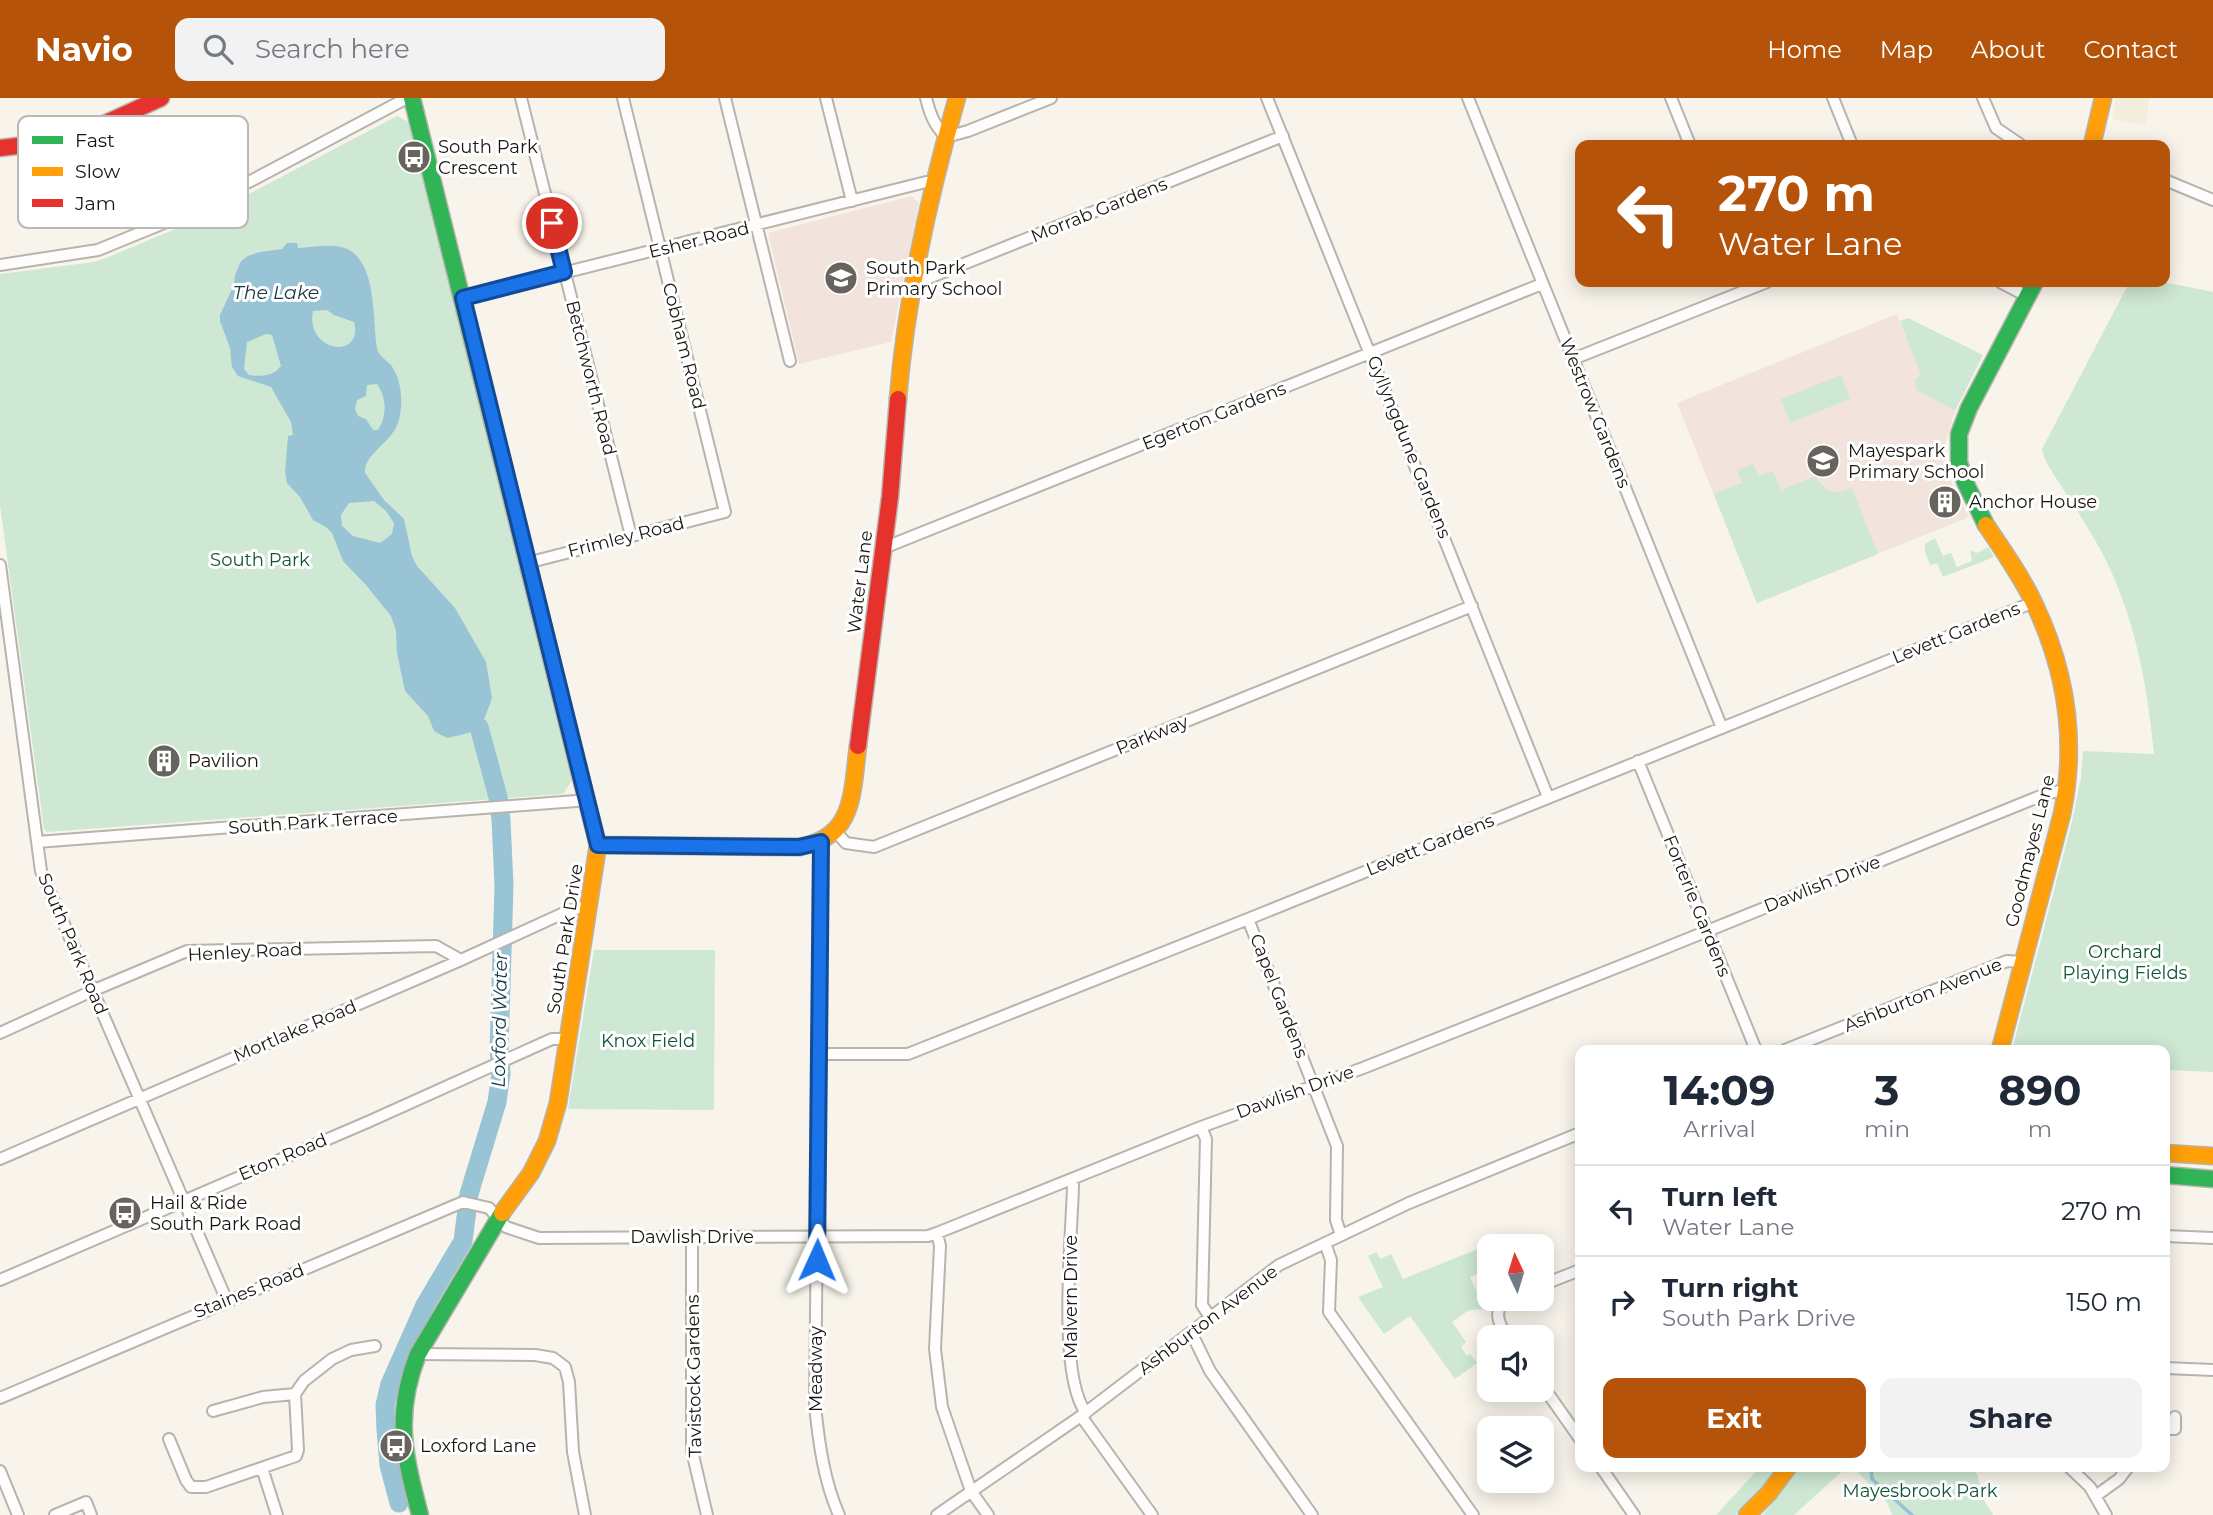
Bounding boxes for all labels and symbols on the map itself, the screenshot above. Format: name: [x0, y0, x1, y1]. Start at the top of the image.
legend: [18, 116, 248, 228]
text: Fast: [75, 129, 115, 152]
place label: South Park Crescent: [438, 136, 538, 179]
bus stop icon: South Park Crescent: [395, 138, 433, 176]
text: Slow: [75, 160, 120, 183]
street label: Morrab Gardens: [1028, 173, 1171, 247]
text: Jam: [74, 192, 116, 215]
pin: [522, 193, 582, 253]
street label: Esher Road: [646, 217, 752, 263]
place label: South Park Primary School: [866, 257, 1002, 300]
school or university icon: South Park Primary School: [822, 259, 860, 297]
water label: The Lake: [233, 281, 319, 304]
street label: Cobham Road: [658, 281, 710, 411]
street label: Betchworth Road: [561, 298, 621, 458]
street label: Westrow Gardens: [1555, 335, 1635, 492]
street label: Gyllyngdune Gardens: [1362, 352, 1456, 542]
street label: Egerton Gardens: [1139, 377, 1289, 455]
place label: Mayespark Primary School: [1848, 440, 1984, 483]
school or university icon: Mayespark Primary School: [1804, 442, 1842, 480]
building icon: Anchor House: [1926, 483, 1964, 521]
place label: Anchor House: [1969, 491, 2097, 513]
street label: Frimley Road: [565, 512, 687, 562]
street label: Water Lane: [843, 529, 877, 635]
park label: South Park: [210, 549, 310, 571]
street label: Levett Gardens: [1889, 597, 2023, 669]
street label: Parkway: [1113, 710, 1192, 759]
building icon: Pavilion: [145, 742, 183, 780]
place label: Pavilion: [188, 750, 259, 772]
street label: Goodmayes Lane: [2000, 772, 2060, 929]
street label: South Park Terrace: [228, 805, 399, 839]
street label: Levett Gardens: [1363, 809, 1497, 881]
street label: Forterie Gardens: [1659, 832, 1736, 980]
street label: Dawlish Drive: [1761, 851, 1884, 917]
street label: South Park Drive: [542, 862, 588, 1016]
street label: South Park Road: [33, 870, 113, 1018]
street label: Capel Gardens: [1245, 931, 1313, 1061]
street label: Henley Road: [187, 938, 303, 966]
park label: Orchard Playing Fields: [2063, 941, 2188, 984]
water label: Loxford Water: [487, 952, 512, 1088]
street label: Ashburton Avenue: [1841, 953, 2005, 1037]
street label: Mortlake Road: [230, 995, 360, 1067]
park label: Knox Field: [601, 1030, 695, 1052]
street label: Dawlish Drive: [1233, 1060, 1357, 1123]
street label: Eton Road: [235, 1129, 331, 1185]
place label: Hail & Ride South Park Road: [150, 1192, 302, 1235]
bus stop icon: Hail & Ride South Park Road: [106, 1194, 144, 1232]
position arrow: [780, 1223, 854, 1297]
street label: Dawlish Drive: [630, 1226, 754, 1248]
north arrow: [1477, 1234, 1554, 1311]
street label: Malvern Drive: [1060, 1235, 1082, 1359]
street label: Staines Road: [191, 1259, 307, 1323]
street label: Ashburton Avenue: [1134, 1260, 1282, 1380]
street label: Tavistock Gardens: [682, 1294, 706, 1458]
street label: Meadway: [805, 1326, 827, 1412]
bus stop icon: Loxford Lane: [377, 1427, 415, 1465]
place label: Loxford Lane: [420, 1435, 537, 1457]
park label: Mayesbrook Park: [1843, 1480, 1998, 1502]

